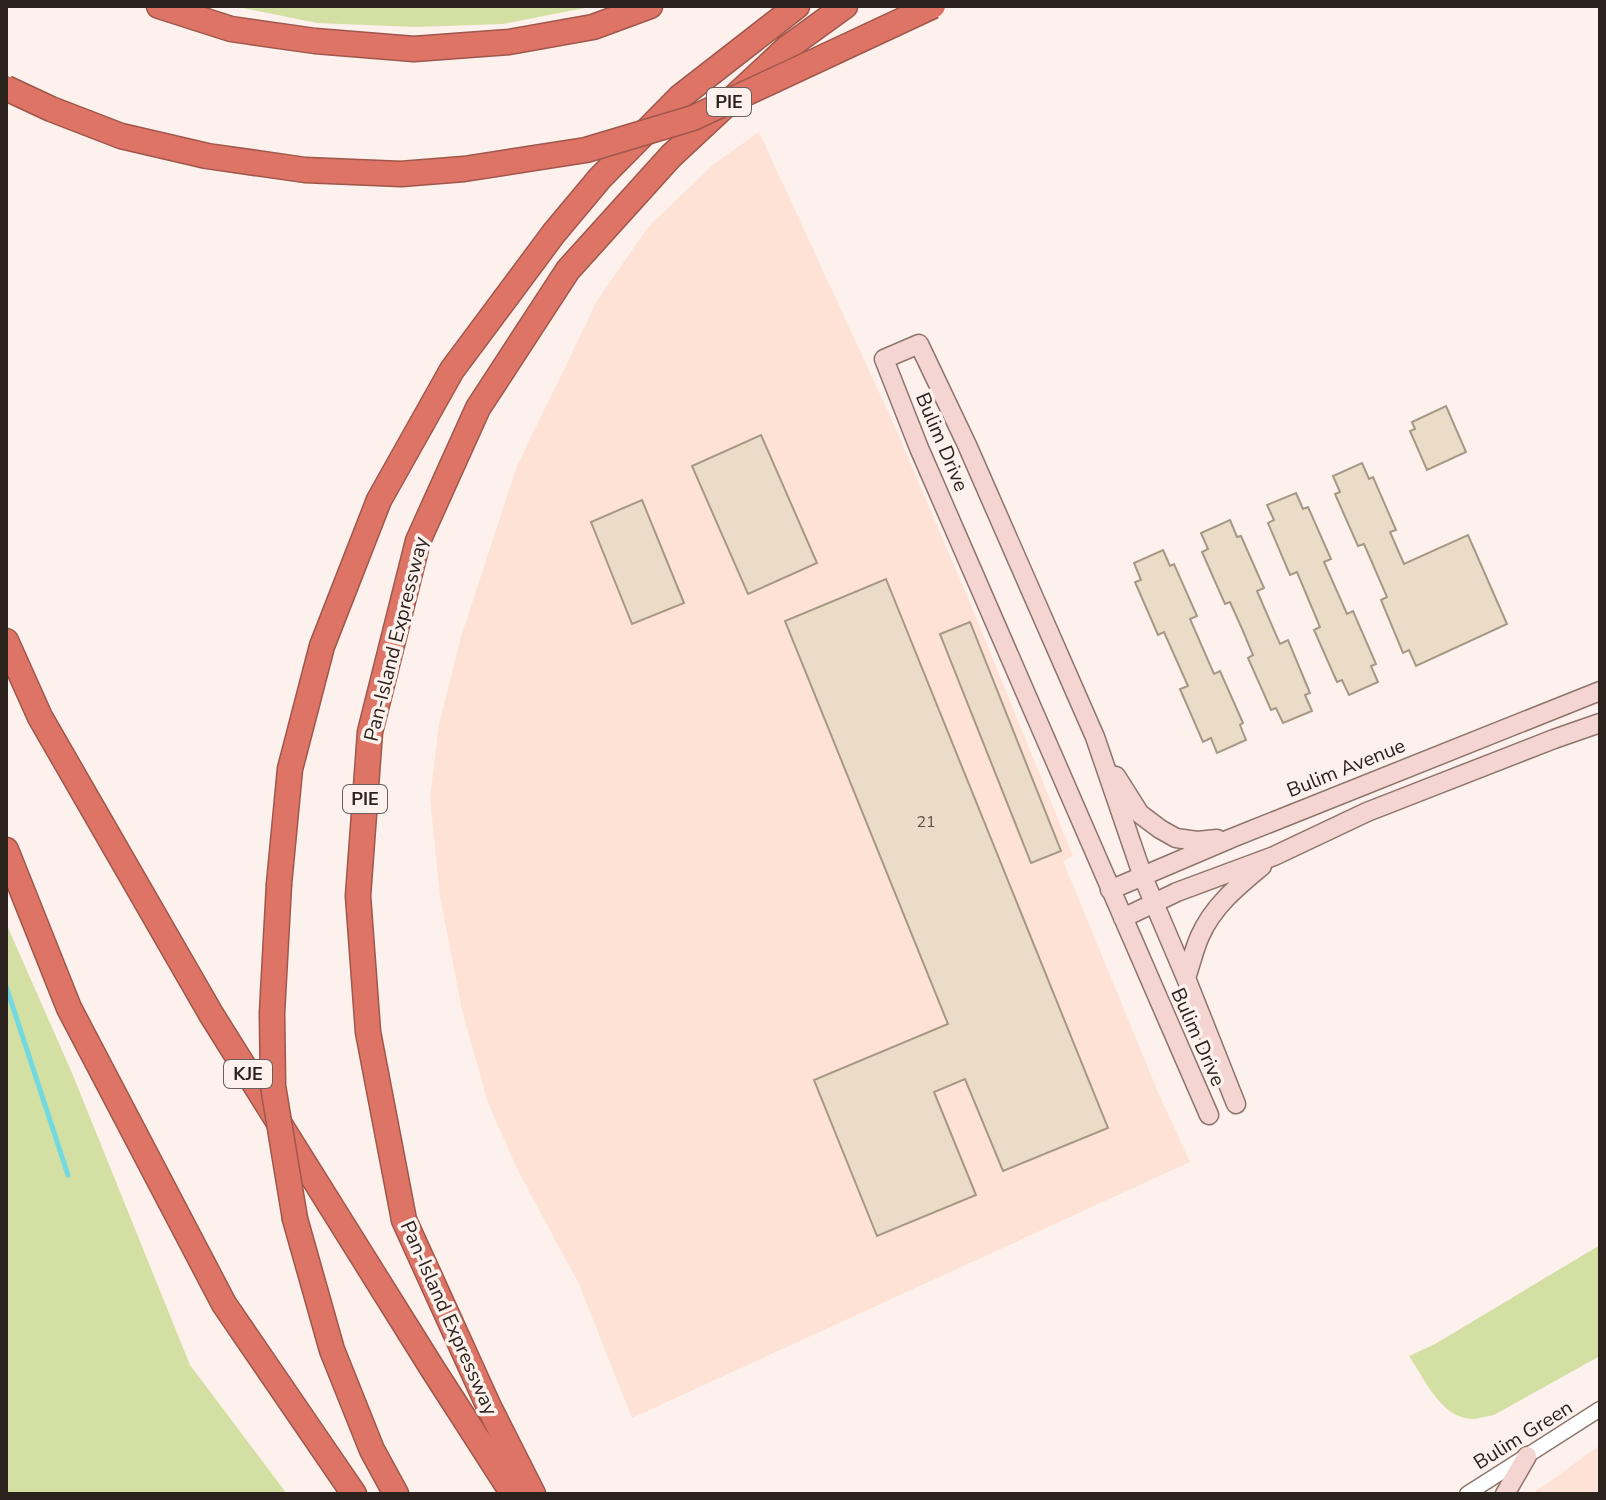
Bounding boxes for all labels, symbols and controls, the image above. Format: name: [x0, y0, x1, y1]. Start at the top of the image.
road number: PIE: [707, 88, 751, 116]
street label: Bulim Drive: [909, 388, 975, 496]
street label: Pan-Island Expressway: [358, 533, 435, 744]
street label: Bulim Avenue: [1283, 732, 1409, 804]
road number: PIE: [343, 785, 387, 813]
house number: 21: [916, 811, 936, 833]
street label: Bulim Drive: [1164, 984, 1232, 1090]
road number: KJE: [224, 1060, 272, 1088]
street label: Pan-Island Expressway: [394, 1217, 504, 1420]
street label: Bulim Green: [1468, 1394, 1578, 1476]

